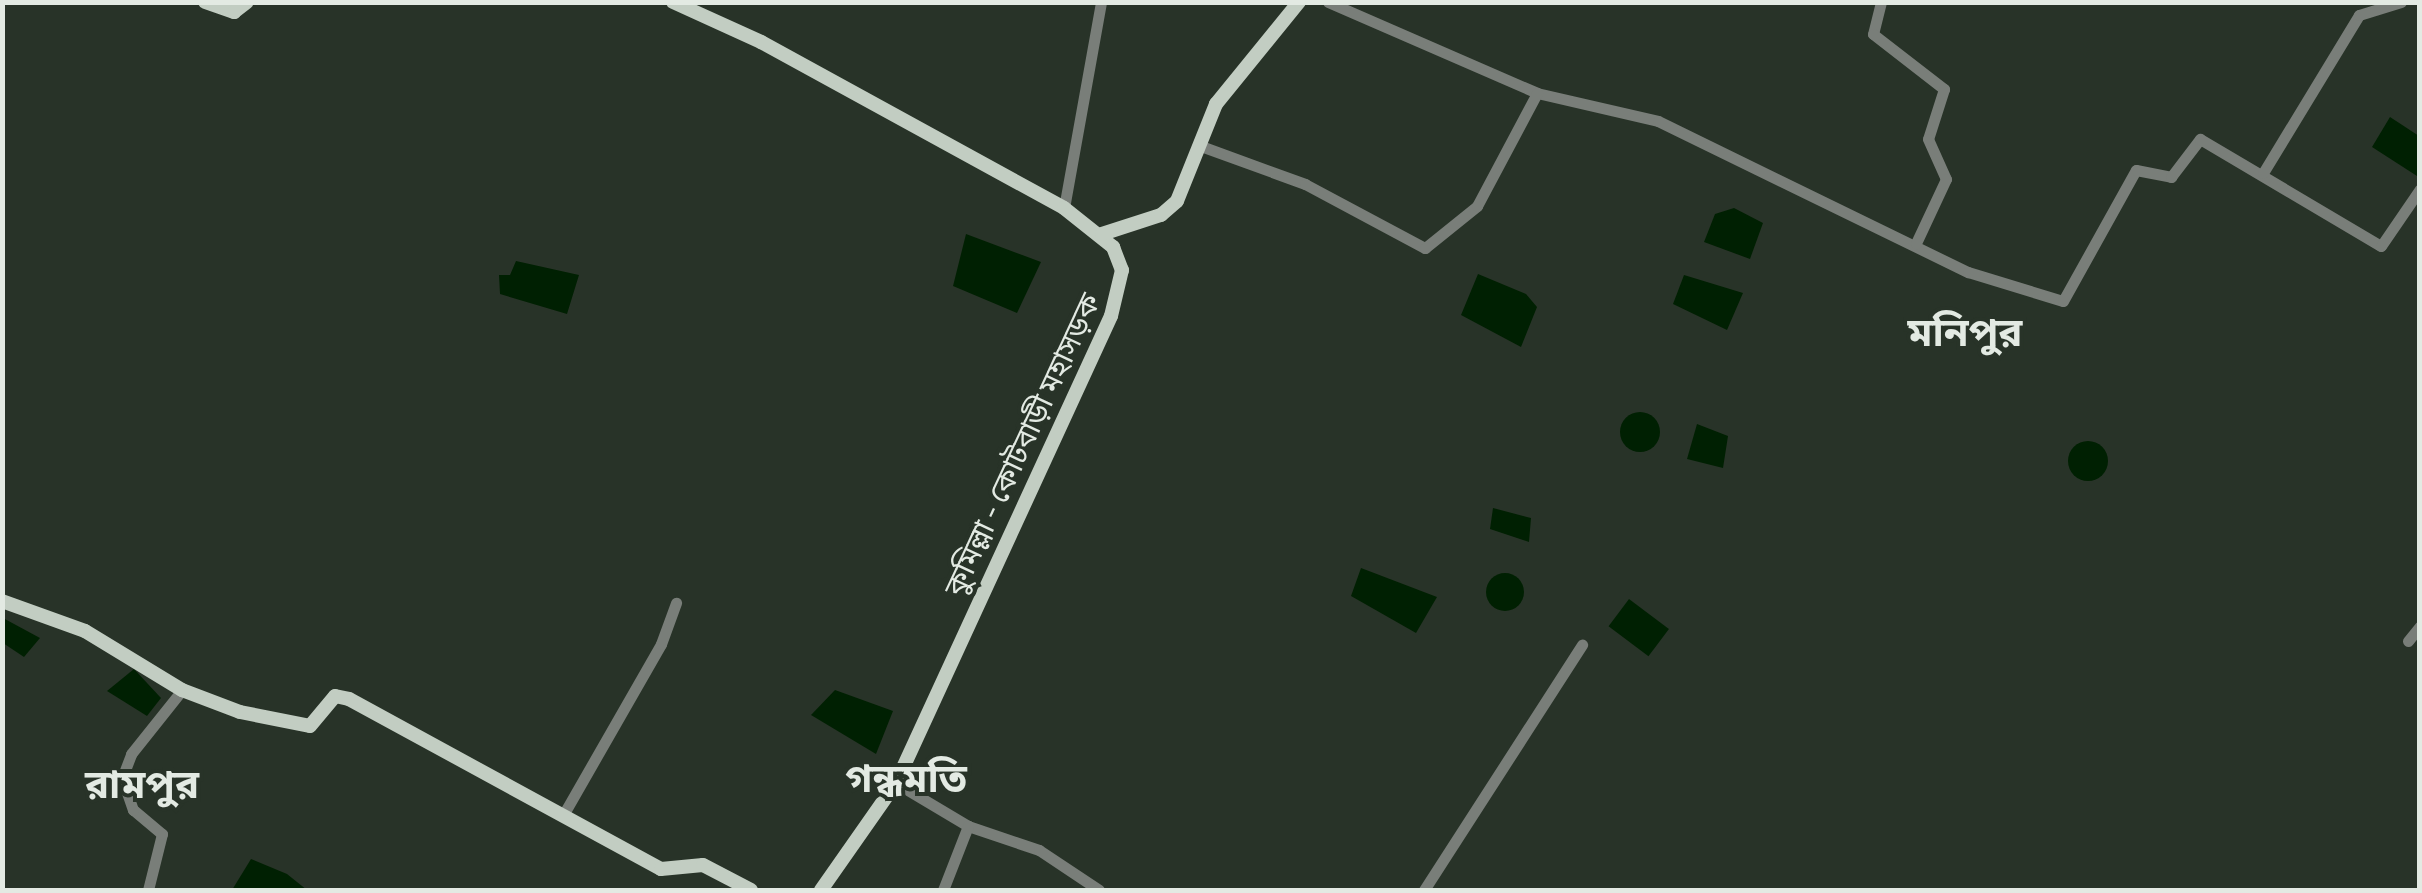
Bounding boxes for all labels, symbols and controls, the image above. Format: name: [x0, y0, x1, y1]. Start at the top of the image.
street label: কুমিল্লা - কোটবাড়ী মহাসড়ক: [935, 287, 1107, 601]
district label: মনিপুর: [1908, 306, 2022, 354]
district label: গন্ধমতি: [845, 752, 967, 800]
district label: রামপুর: [85, 758, 199, 806]

